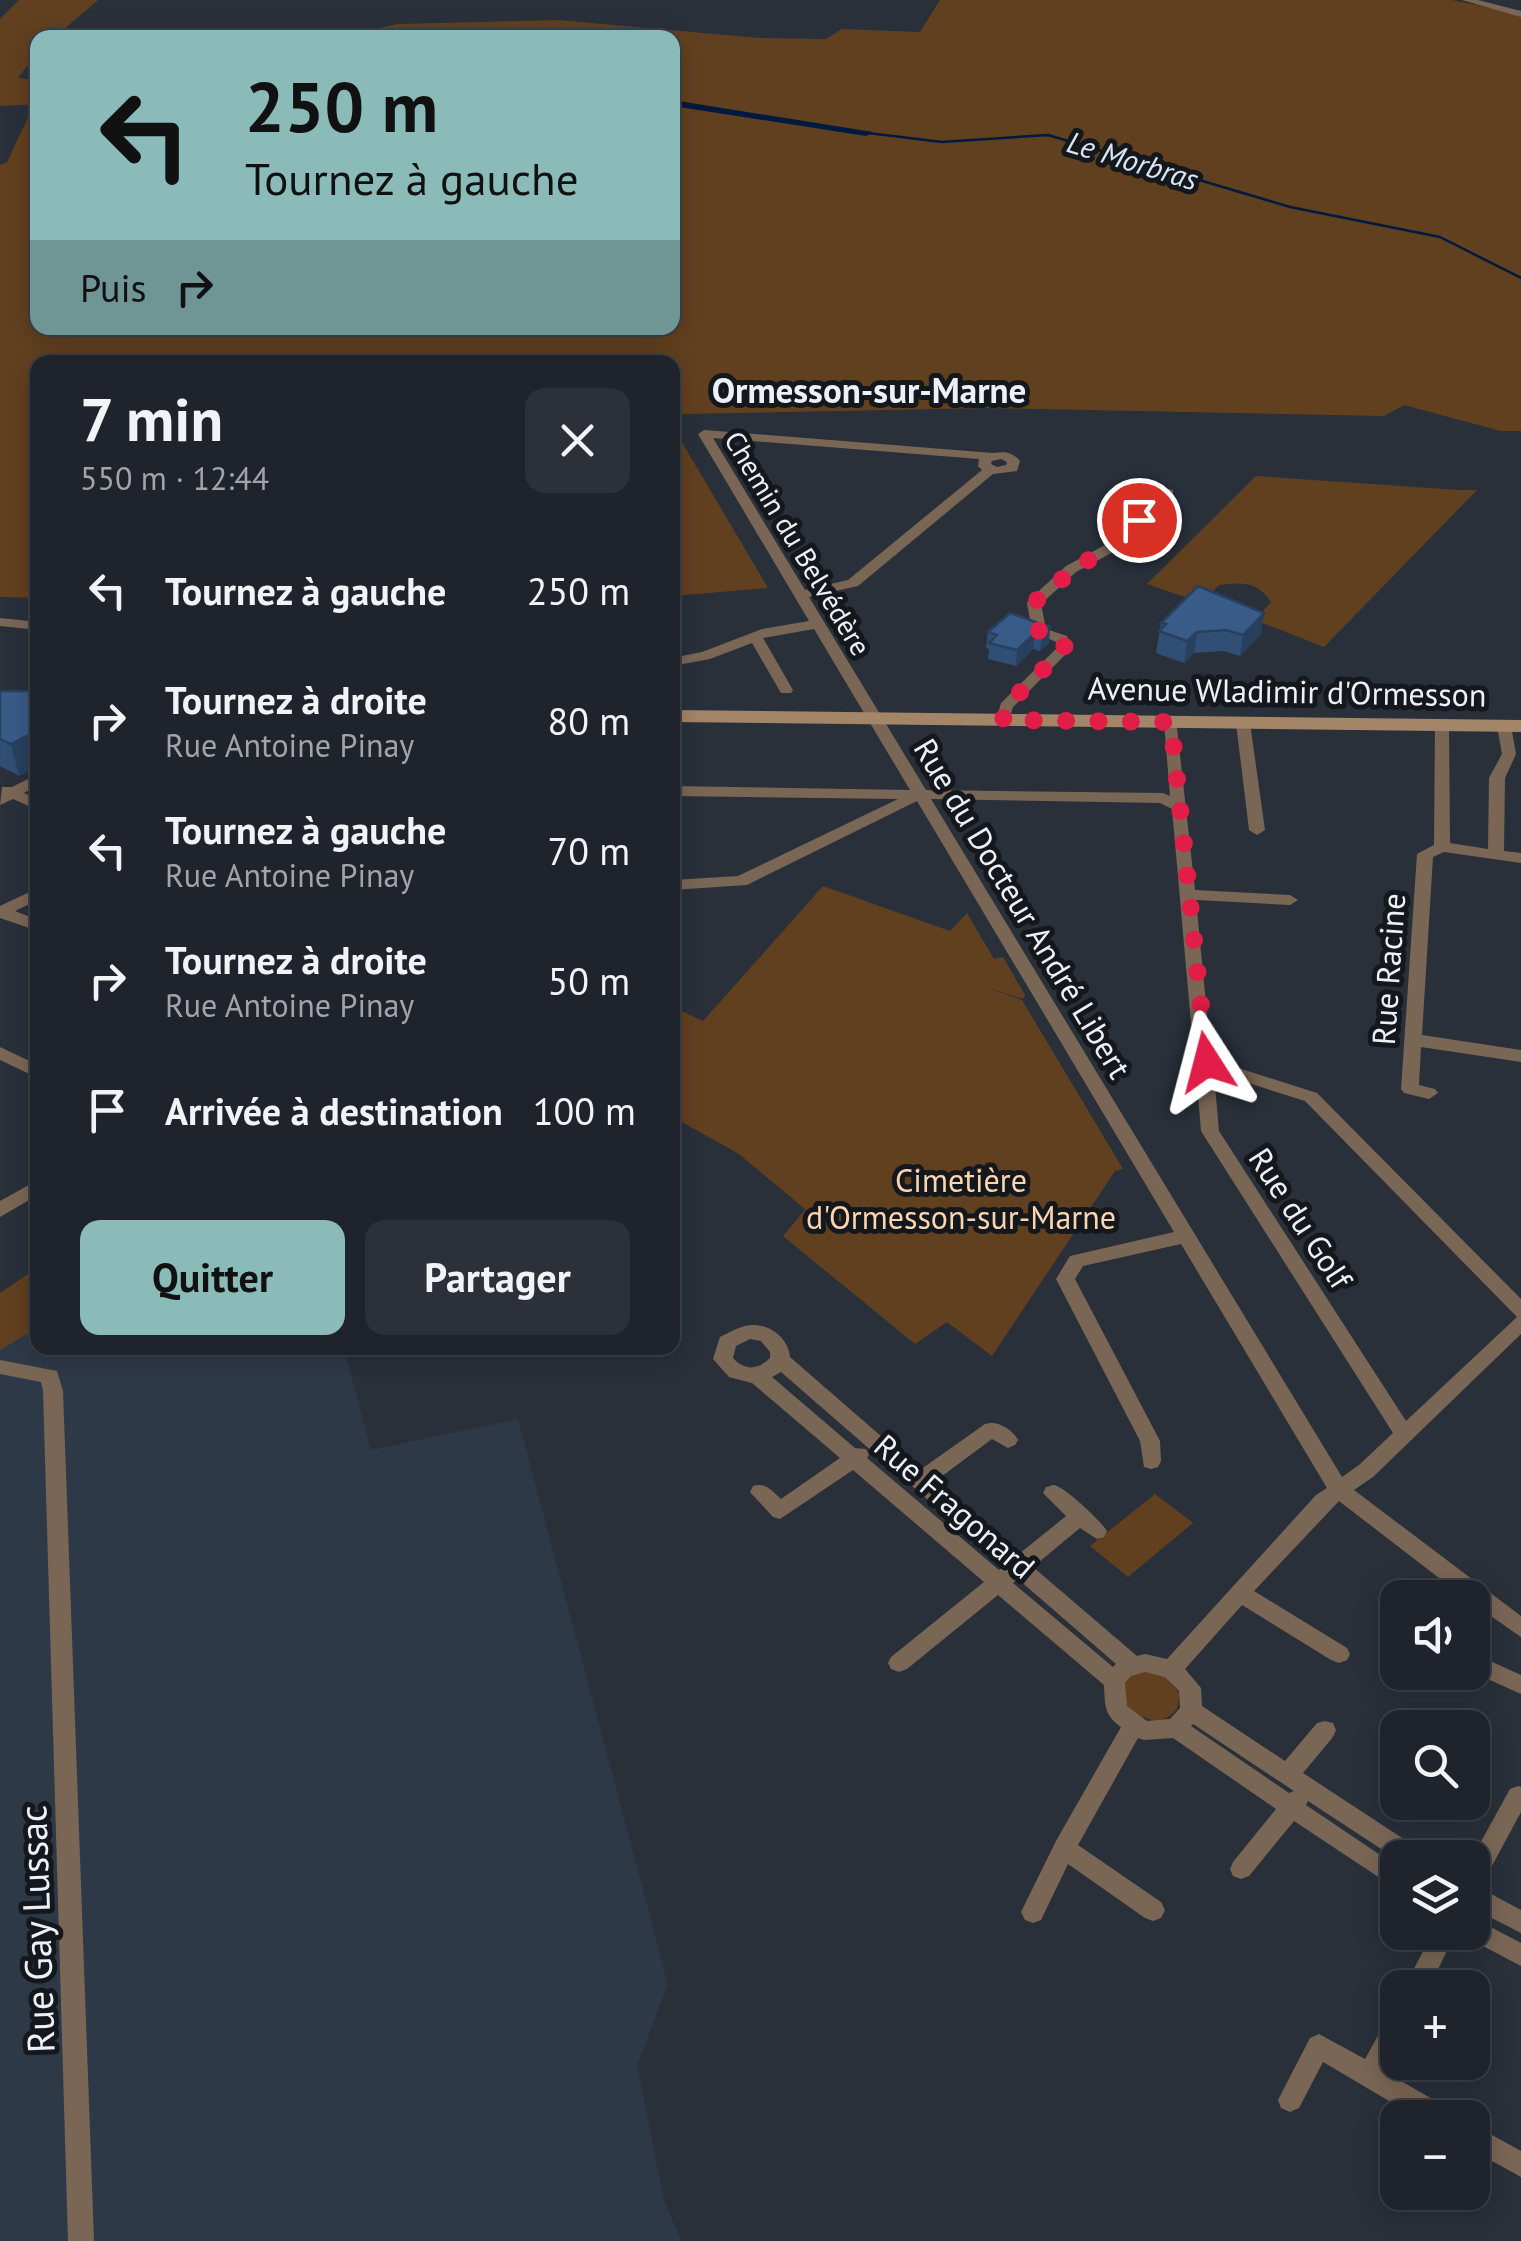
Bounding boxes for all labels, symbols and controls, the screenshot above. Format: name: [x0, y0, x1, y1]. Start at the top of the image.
text: 250 m: [245, 61, 438, 151]
icon: left: [80, 70, 210, 200]
water label: Le Morbras: [1063, 122, 1203, 198]
text: Tournez à gauche: [245, 149, 579, 207]
icon: right: [167, 260, 222, 315]
text: Puis: [80, 263, 147, 312]
district label: Ormesson-sur-Marne: [712, 367, 1026, 413]
text: 7 min: [80, 380, 223, 458]
button: close: [525, 388, 630, 493]
street label: Chemin du Belvédère: [716, 424, 880, 662]
text: 550 m · 12:44: [80, 457, 269, 499]
pin: [1097, 478, 1182, 563]
icon: arrive: [1112, 493, 1167, 548]
icon: left: [80, 563, 135, 618]
text: Tournez à gauche: [165, 566, 446, 615]
text: 250 m: [527, 566, 630, 615]
street label: Avenue Wladimir d'Ormesson: [1087, 667, 1487, 715]
text: Tournez à droite: [165, 675, 427, 724]
icon: right: [80, 693, 135, 748]
text: 80 m: [548, 696, 630, 745]
text: Rue Antoine Pinay: [165, 724, 414, 766]
street label: Rue du Docteur André Libert: [905, 730, 1141, 1086]
text: Tournez à gauche: [165, 805, 446, 854]
icon: left: [80, 823, 135, 878]
text: 70 m: [548, 826, 630, 875]
text: Rue Antoine Pinay: [165, 854, 414, 896]
street label: Rue Racine: [1362, 892, 1414, 1046]
text: Tournez à droite: [165, 935, 427, 984]
icon: right: [80, 953, 135, 1008]
text: 50 m: [548, 956, 630, 1005]
text: Rue Antoine Pinay: [165, 984, 414, 1026]
position arrow: [1155, 1010, 1259, 1114]
icon: arrive: [80, 1083, 135, 1138]
text: Arrivée à destination: [165, 1086, 503, 1135]
text: 100 m: [533, 1086, 636, 1135]
street label: Rue du Golf: [1240, 1139, 1363, 1298]
park label: Cimetière d'Ormesson-sur-Marne: [806, 1159, 1116, 1238]
button: Quitter: [80, 1220, 345, 1335]
button: Partager: [365, 1220, 630, 1335]
street label: Rue Fragonard: [866, 1425, 1044, 1587]
map controls: [1380, 1580, 1490, 2210]
button: sound: [1380, 1580, 1490, 1690]
button: search: [1380, 1710, 1490, 1820]
street label: Rue Gay Lussac: [7, 1804, 65, 2054]
button: layers: [1380, 1840, 1490, 1950]
button: +: [1380, 1970, 1490, 2080]
button: −: [1380, 2100, 1490, 2210]

